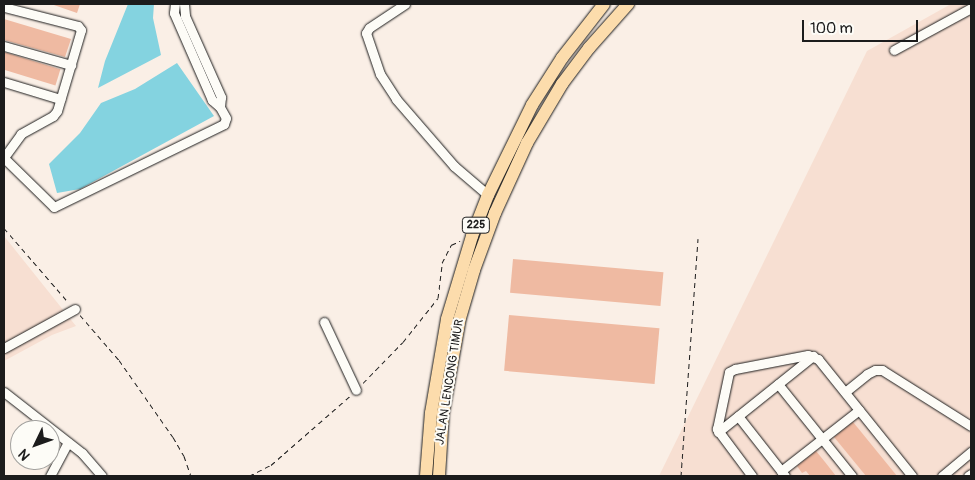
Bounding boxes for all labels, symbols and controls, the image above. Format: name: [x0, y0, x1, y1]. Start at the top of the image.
scale bar: [805, 10, 921, 42]
text: 100 m: [810, 19, 853, 38]
road number: 225: [461, 216, 491, 234]
street label: JALAN LENCONG TIMUR: [433, 318, 467, 446]
north arrow: [10, 420, 60, 470]
text: N: [15, 445, 34, 464]

